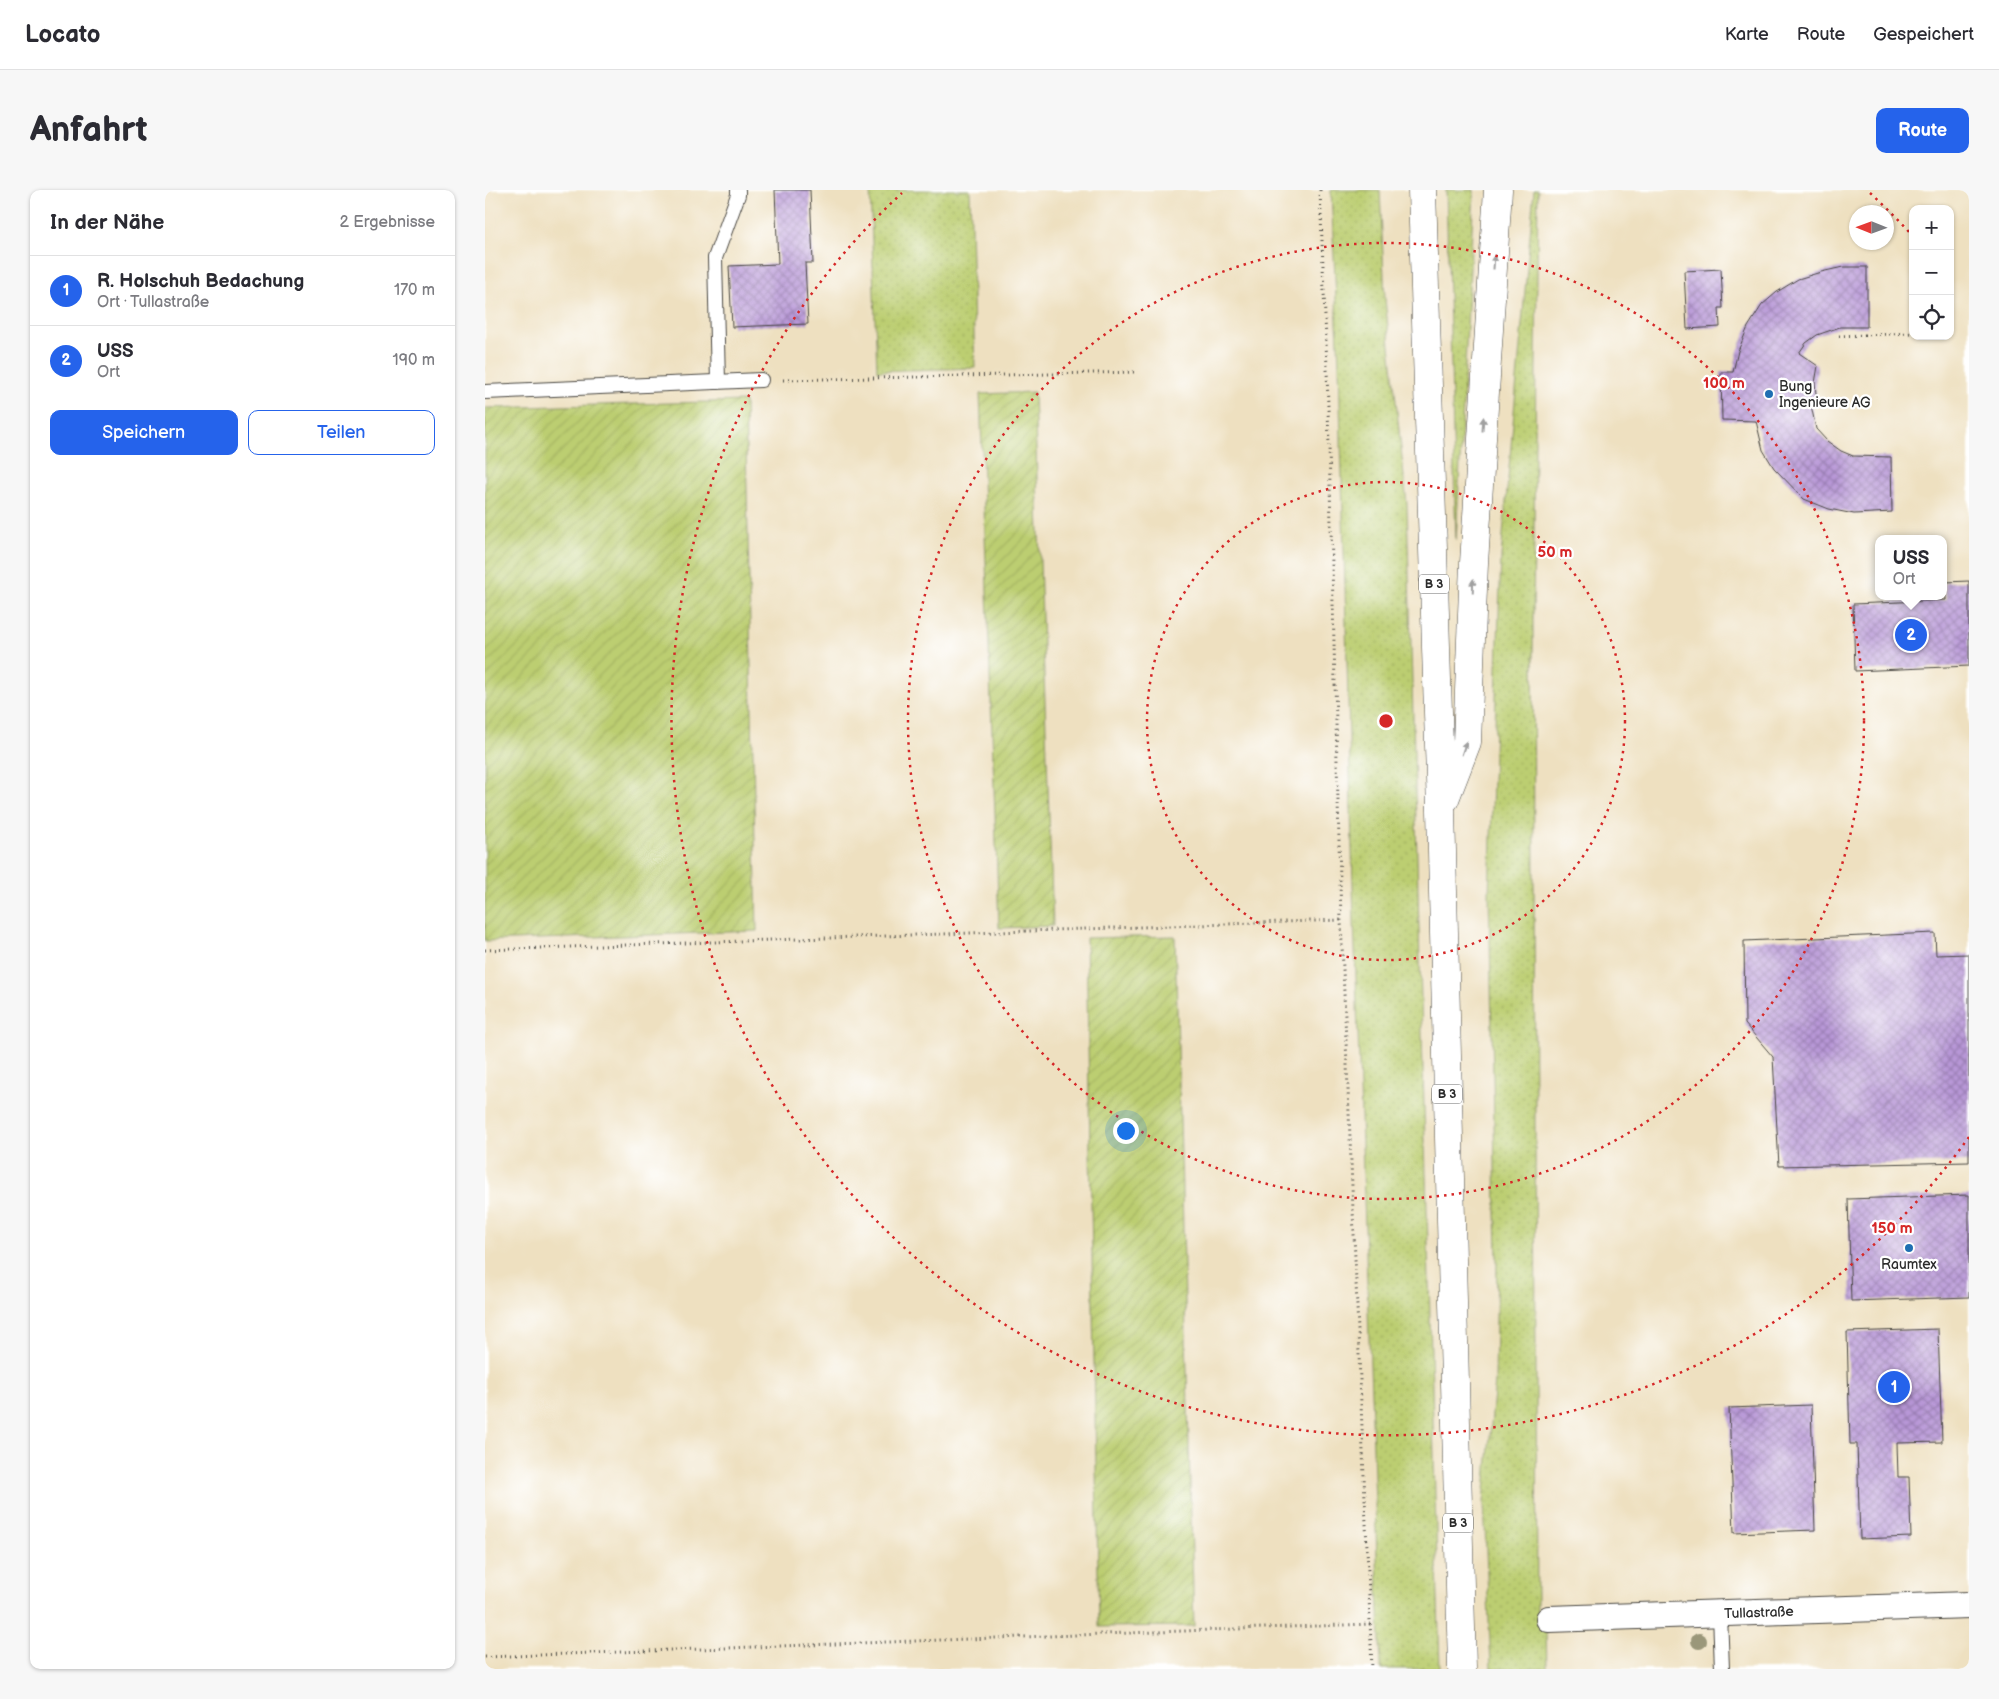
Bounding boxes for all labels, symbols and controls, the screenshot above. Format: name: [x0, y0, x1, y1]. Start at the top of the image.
text: Locato: [25, 20, 100, 49]
text: Karte: [1725, 24, 1769, 45]
text: Route: [1797, 24, 1845, 45]
text: Gespeichert: [1873, 24, 1974, 45]
button: Route: [1876, 108, 1969, 153]
text: Anfahrt: [30, 109, 148, 152]
north arrow: [1849, 205, 1894, 250]
map controls: [1909, 205, 1954, 340]
button: +: [1909, 205, 1954, 250]
text: In der Nähe: [50, 210, 164, 235]
text: 2 Ergebnisse: [339, 213, 435, 232]
button: −: [1909, 250, 1954, 295]
one-way arrow: [1490, 253, 1498, 269]
text: R. Holschuh Bedachung: [97, 270, 304, 293]
text: 1: [63, 281, 69, 300]
text: 170 m: [394, 281, 435, 300]
text: Ort · Tullastraße: [97, 293, 209, 312]
button: locate: [1909, 295, 1954, 340]
text: USS: [97, 340, 134, 363]
text: 2: [61, 351, 71, 370]
text: 190 m: [393, 351, 435, 370]
text: Ort: [97, 363, 120, 382]
text: 100 m: [1703, 374, 1745, 393]
place label: Bung Ingenieure AG: [1779, 378, 1871, 411]
marker: Bung Ingenieure AG: [1763, 388, 1775, 400]
button: Speichern: [50, 410, 238, 455]
button: Teilen: [248, 410, 435, 455]
one-way arrow: [1480, 416, 1488, 432]
popup: [1875, 535, 1947, 600]
text: 50 m: [1538, 543, 1573, 562]
text: USS: [1893, 547, 1929, 570]
text: Ort: [1893, 570, 1916, 589]
road number: B 3: [1419, 574, 1449, 594]
one-way arrow: [1470, 578, 1478, 594]
pin: 2: [1895, 616, 1927, 654]
centre of rings: [1377, 712, 1395, 730]
one-way arrow: [1460, 740, 1468, 755]
road number: B 3: [1432, 1084, 1462, 1104]
your location: [1113, 1118, 1139, 1144]
text: 150 m: [1871, 1219, 1913, 1238]
marker: Raumtex: [1903, 1242, 1915, 1254]
place label: Raumtex: [1881, 1256, 1937, 1273]
pin: 1: [1878, 1368, 1910, 1406]
road number: B 3: [1443, 1514, 1473, 1532]
street label: Tullastraße: [1724, 1603, 1794, 1622]

